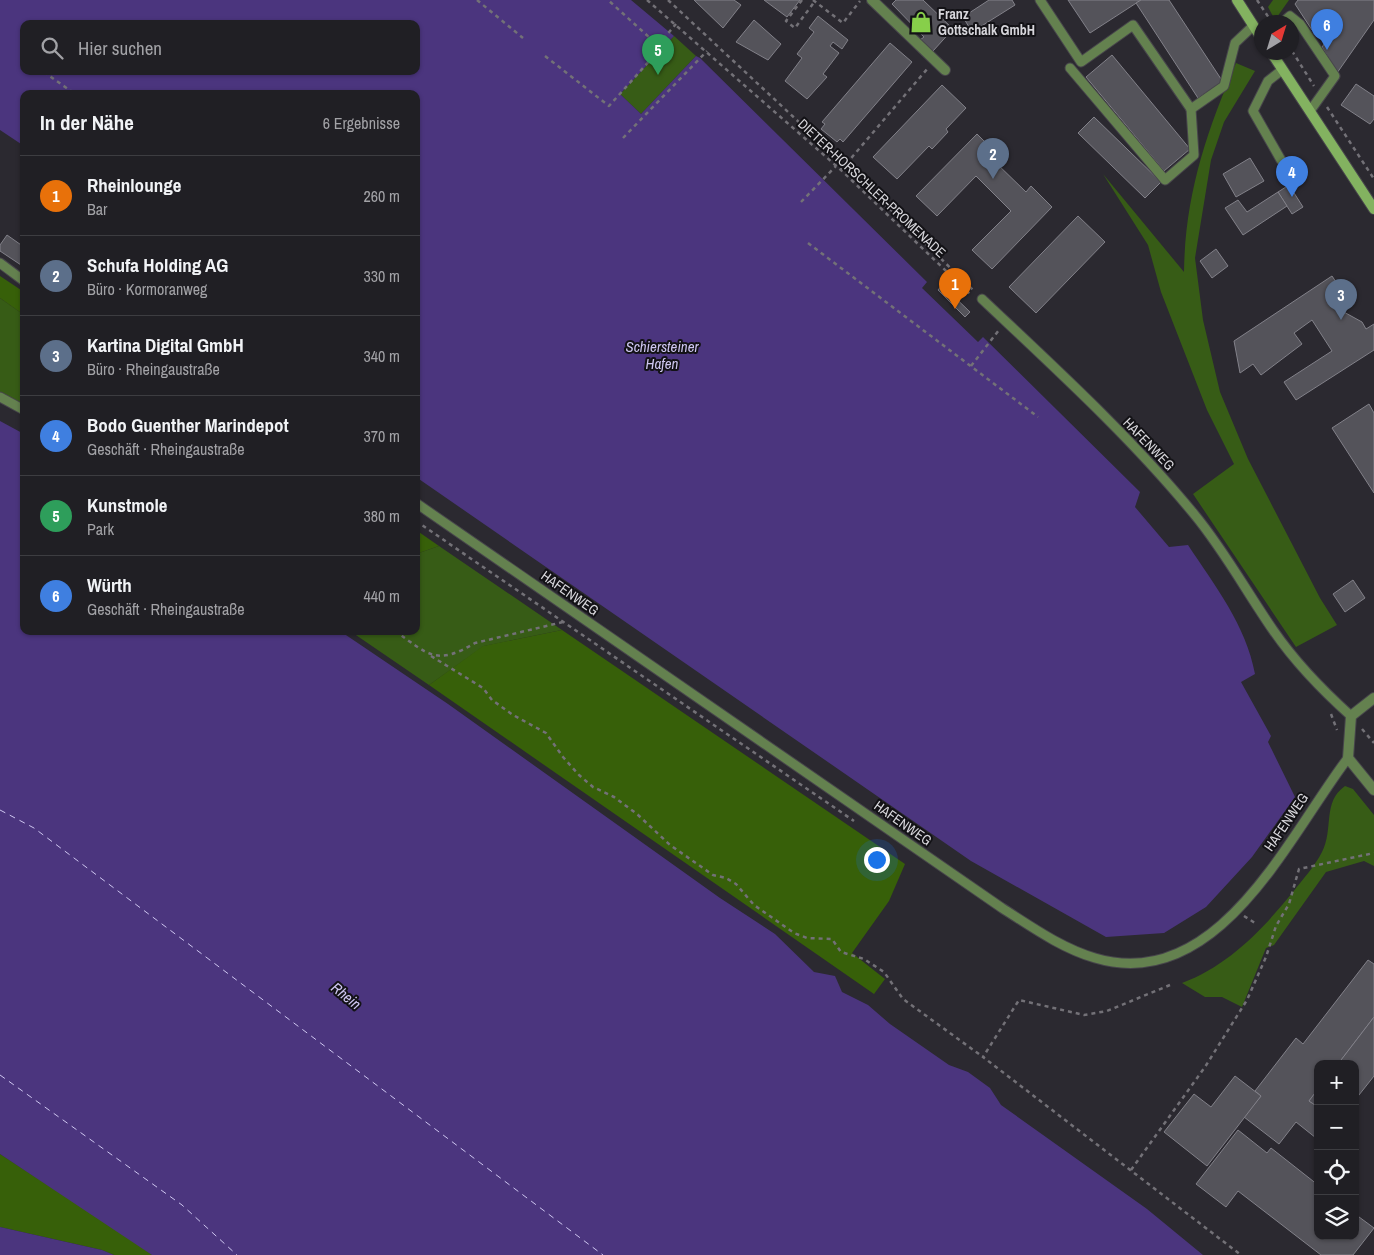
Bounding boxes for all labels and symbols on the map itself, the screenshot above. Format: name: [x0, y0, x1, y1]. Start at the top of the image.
place label: Franz Gottschalk GmbH: [938, 5, 1035, 39]
shop icon: Franz Gottschalk GmbH: [908, 9, 934, 35]
pin: 6: [1311, 9, 1343, 50]
north arrow: [1254, 15, 1299, 60]
pin: 5: [642, 34, 674, 75]
street label: DIETER-HORSCHLER-PROMENADE: [794, 115, 950, 261]
pin: 2: [977, 138, 1009, 179]
pin: 4: [1276, 156, 1308, 197]
pin: 1: [939, 268, 971, 309]
pin: 3: [1325, 279, 1357, 320]
water label: Schiersteiner Hafen: [625, 336, 699, 374]
street label: HAFENWEG: [1119, 414, 1179, 474]
street label: HAFENWEG: [538, 567, 602, 619]
street label: HAFENWEG: [1260, 789, 1312, 855]
street label: HAFENWEG: [871, 797, 935, 849]
your location: [864, 847, 890, 873]
water label: Rhein: [327, 977, 366, 1014]

